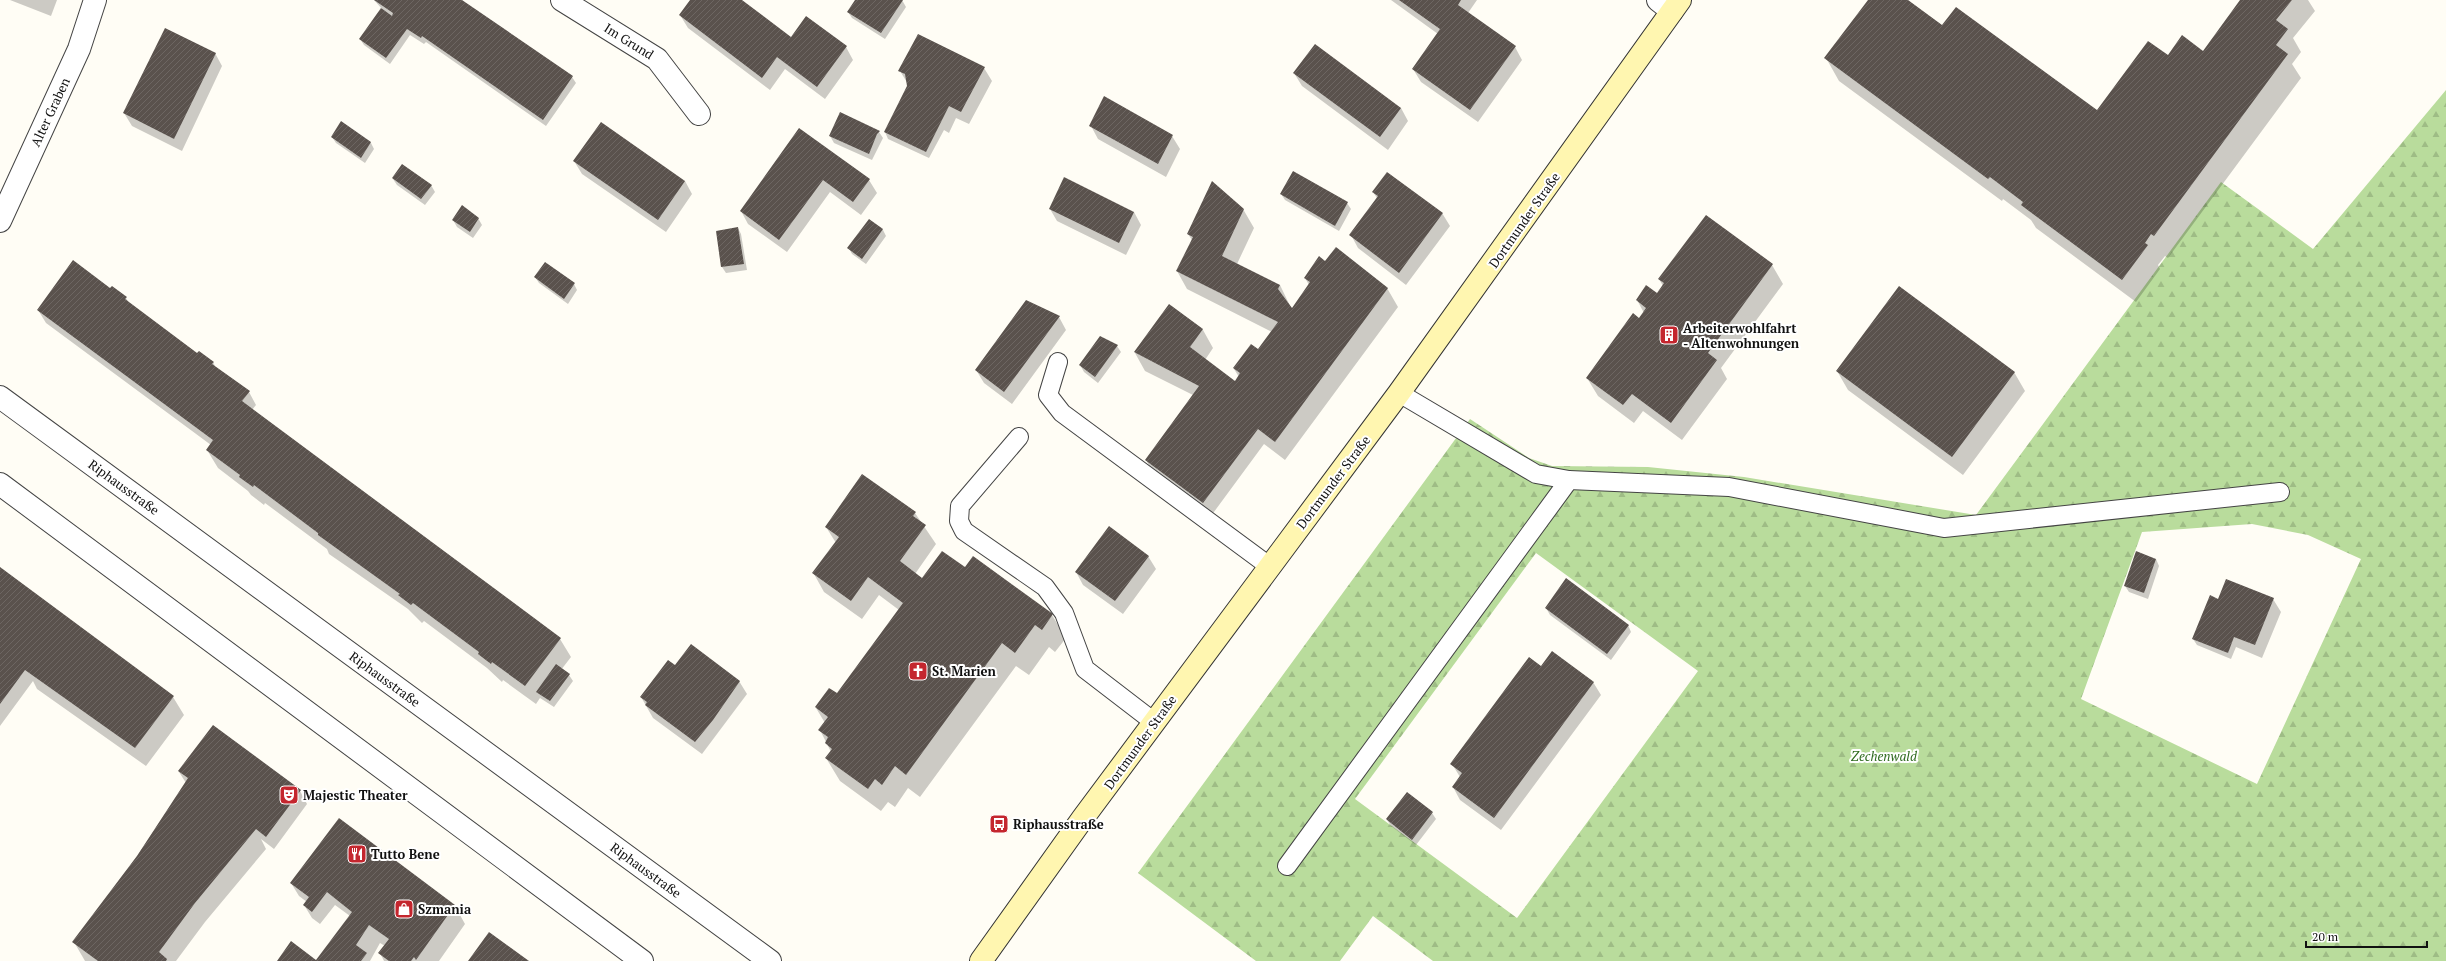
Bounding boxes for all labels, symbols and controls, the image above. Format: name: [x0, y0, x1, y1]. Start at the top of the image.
street label: Im Grund: [601, 19, 657, 63]
street label: Alter Graben: [26, 74, 74, 149]
street label: Dortmunder Straße: [1484, 169, 1564, 271]
place label: Arbeiterwohlfahrt - Altenwohnungen: [1683, 319, 1800, 352]
building icon: Arbeiterwohlfahrt - Altenwohnungen: [1658, 324, 1680, 346]
street label: Dortmunder Straße: [1292, 432, 1374, 532]
street label: Riphausstraße: [85, 455, 163, 519]
street label: Riphausstraße: [346, 647, 424, 711]
church icon: St. Marien: [907, 660, 929, 682]
place label: St. Marien: [932, 662, 997, 680]
street label: Dortmunder Straße: [1100, 691, 1180, 793]
park label: Zechenwald: [1851, 747, 1918, 765]
theatre icon: Majestic Theater: [278, 784, 300, 806]
place label: Majestic Theater: [303, 786, 408, 804]
bus stop icon: Riphausstraße: [988, 813, 1010, 835]
place label: Riphausstraße: [1013, 815, 1104, 833]
street label: Riphausstraße: [607, 838, 685, 902]
restaurant icon: Tutto Bene: [346, 843, 368, 865]
place label: Tutto Bene: [371, 845, 440, 863]
shop icon: Szmania: [393, 898, 415, 920]
place label: Szmania: [418, 900, 472, 918]
scale bar: [2306, 923, 2427, 949]
text: 20 m: [2312, 929, 2339, 944]

